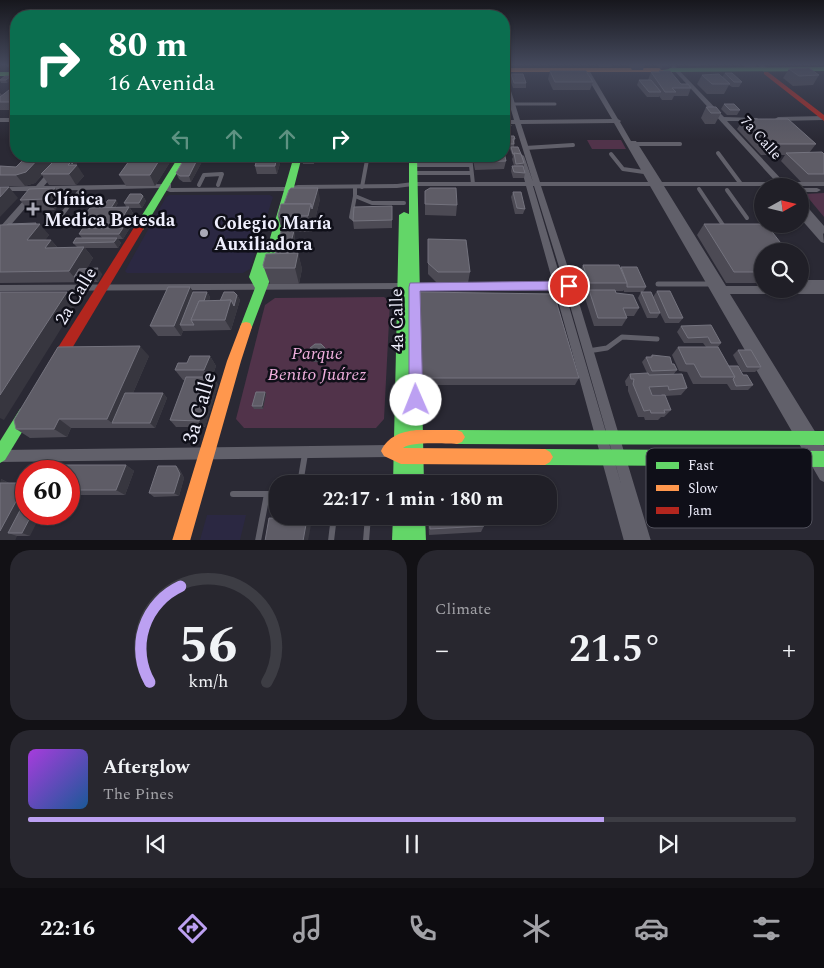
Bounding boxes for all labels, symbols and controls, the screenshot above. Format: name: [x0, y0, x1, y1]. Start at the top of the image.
text: 80 m: [108, 19, 188, 72]
icon: right: [25, 30, 90, 95]
text: 16 Avenida: [108, 67, 215, 100]
street label: 7a Calle: [735, 111, 787, 165]
icon: left: [167, 125, 195, 153]
icon: ahead: [220, 125, 248, 153]
icon: ahead: [273, 125, 301, 153]
icon: right: [326, 125, 354, 153]
north arrow: [754, 178, 809, 232]
map controls: [754, 178, 809, 298]
place label: Clínica Medica Betesda: [44, 186, 176, 234]
marker: Clínica Medica Betesda: [26, 202, 40, 216]
place label: Colegio María Auxiliadora: [214, 210, 332, 258]
marker: Colegio María Auxiliadora: [198, 227, 210, 239]
button: search: [754, 243, 809, 298]
street label: 2a Calle: [48, 262, 104, 330]
pin: [548, 265, 590, 307]
icon: arrive: [555, 272, 583, 300]
street label: 4a Calle: [383, 288, 411, 352]
park label: Parque Benito Juárez: [268, 340, 366, 388]
street label: 3a Calle: [174, 368, 226, 448]
position arrow: [389, 373, 441, 425]
legend: [646, 448, 812, 528]
text: Fast: [688, 455, 714, 476]
speed limit sign: 60: [15, 460, 80, 525]
text: Slow: [688, 478, 718, 499]
text: 22:17 · 1 min · 180 m: [323, 485, 503, 514]
text: Jam: [688, 500, 712, 521]
text: Climate: [435, 597, 491, 621]
text: 56: [179, 606, 238, 685]
text: 21.5°: [569, 621, 662, 679]
text: −: [435, 629, 449, 672]
text: +: [782, 629, 796, 672]
text: km/h: [188, 668, 229, 695]
text: Afterglow: [103, 753, 190, 782]
text: The Pines: [103, 782, 174, 806]
icon: previous: [142, 830, 170, 858]
icon: pause: [398, 830, 426, 858]
icon: next: [654, 830, 682, 858]
icon: directions: [175, 911, 210, 946]
icon: music: [290, 911, 325, 946]
icon: phone: [405, 911, 440, 946]
icon: climate: [519, 911, 554, 946]
icon: car: [634, 911, 669, 946]
icon: filters: [749, 911, 784, 946]
text: 22:16: [40, 912, 95, 945]

